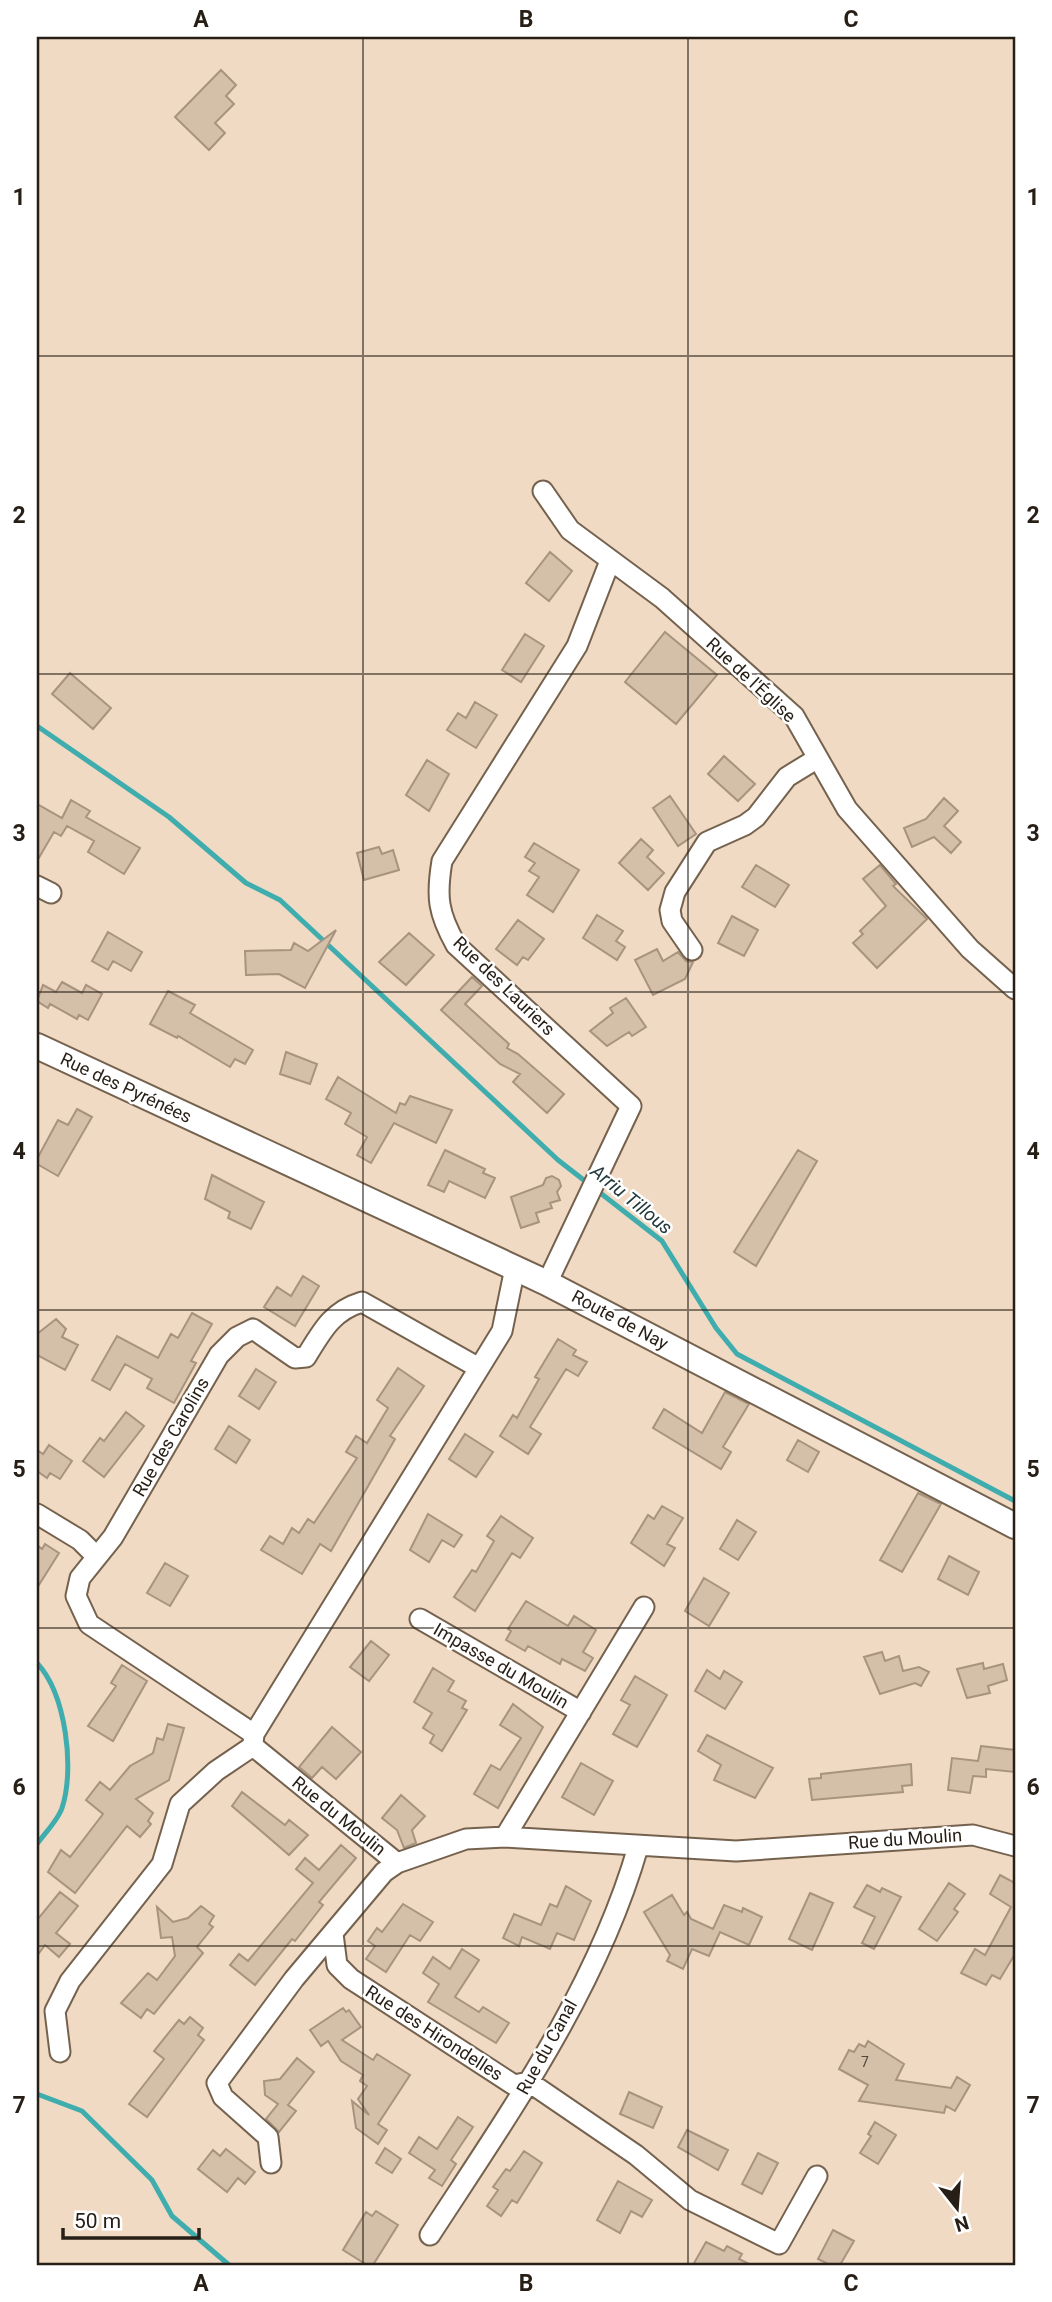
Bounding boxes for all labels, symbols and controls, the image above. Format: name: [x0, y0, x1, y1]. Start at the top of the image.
text: A: [193, 6, 209, 33]
text: B: [519, 6, 533, 33]
text: C: [843, 6, 859, 33]
text: 1: [12, 184, 26, 211]
text: 1: [1026, 184, 1040, 211]
text: 2: [12, 502, 26, 529]
text: 2: [1026, 502, 1040, 529]
street label: Rue de l'Église: [702, 633, 800, 726]
text: 3: [12, 820, 26, 847]
text: 3: [1026, 820, 1040, 847]
street label: Rue des Lauriers: [449, 932, 560, 1039]
street label: Rue des Pyrénées: [57, 1048, 195, 1127]
text: 4: [12, 1138, 26, 1165]
text: 4: [1026, 1138, 1040, 1165]
water label: Arriu Tillous: [586, 1159, 677, 1239]
street label: Route de Nay: [568, 1285, 673, 1354]
street label: Rue des Carolins: [128, 1373, 213, 1500]
text: 5: [12, 1456, 26, 1483]
text: 5: [1026, 1456, 1040, 1483]
street label: Impasse du Moulin: [430, 1618, 572, 1713]
street label: Rue du Moulin: [288, 1772, 390, 1860]
text: 6: [12, 1774, 26, 1801]
text: 6: [1026, 1774, 1040, 1801]
street label: Rue du Moulin: [847, 1824, 963, 1853]
street label: Rue des Hirondelles: [362, 1980, 507, 2085]
street label: Rue du Canal: [512, 1996, 581, 2098]
house number: 7: [861, 2054, 869, 2070]
text: 7: [12, 2092, 26, 2119]
text: 7: [1026, 2092, 1040, 2119]
north arrow: [922, 2172, 992, 2242]
scale bar: [63, 2197, 200, 2241]
text: 50 m: [74, 2209, 121, 2233]
text: N: [952, 2211, 972, 2237]
text: A: [193, 2270, 209, 2297]
text: B: [519, 2270, 533, 2297]
text: C: [843, 2270, 859, 2297]

